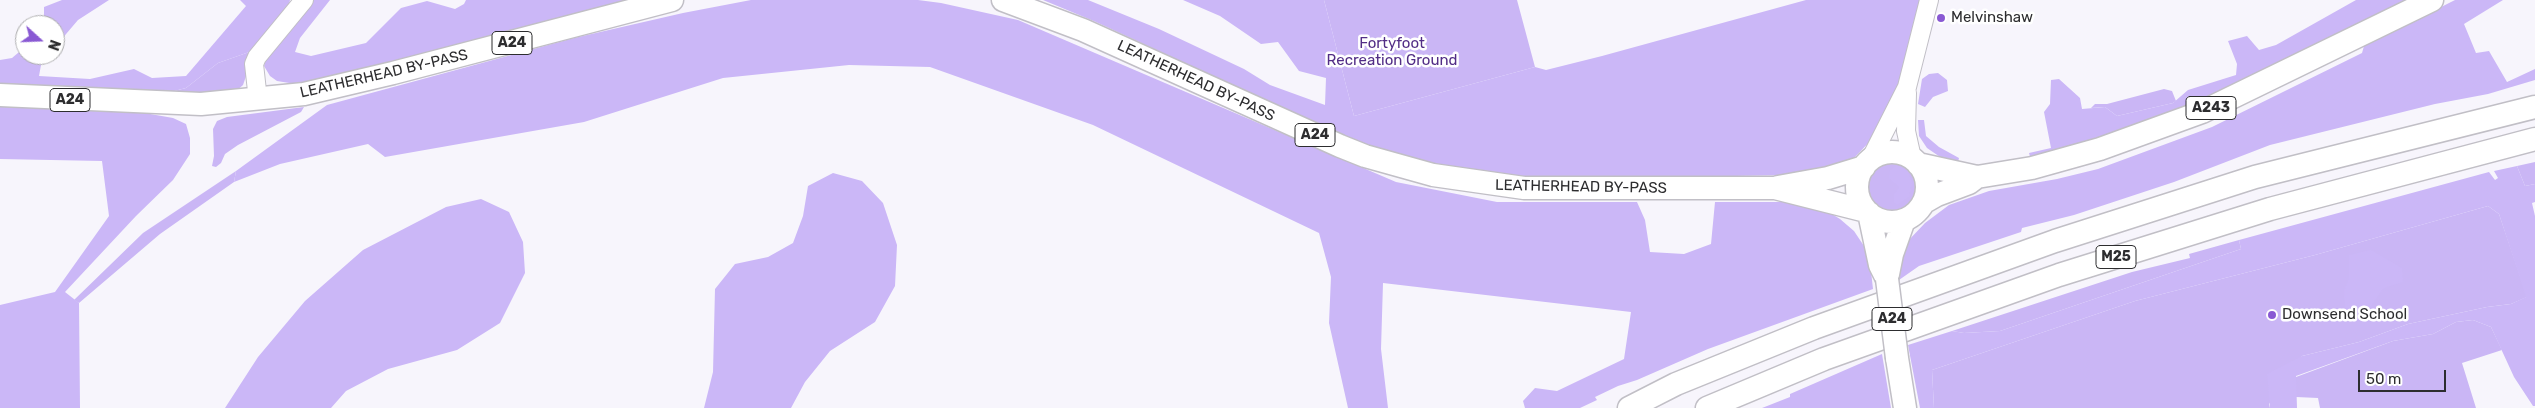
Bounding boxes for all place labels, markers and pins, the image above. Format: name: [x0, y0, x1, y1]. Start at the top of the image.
place label: Melvinshaw: [1951, 9, 2033, 27]
marker: Melvinshaw: [1935, 12, 1947, 24]
place label: Downsend School: [2282, 306, 2407, 324]
marker: Downsend School: [2266, 309, 2278, 321]

